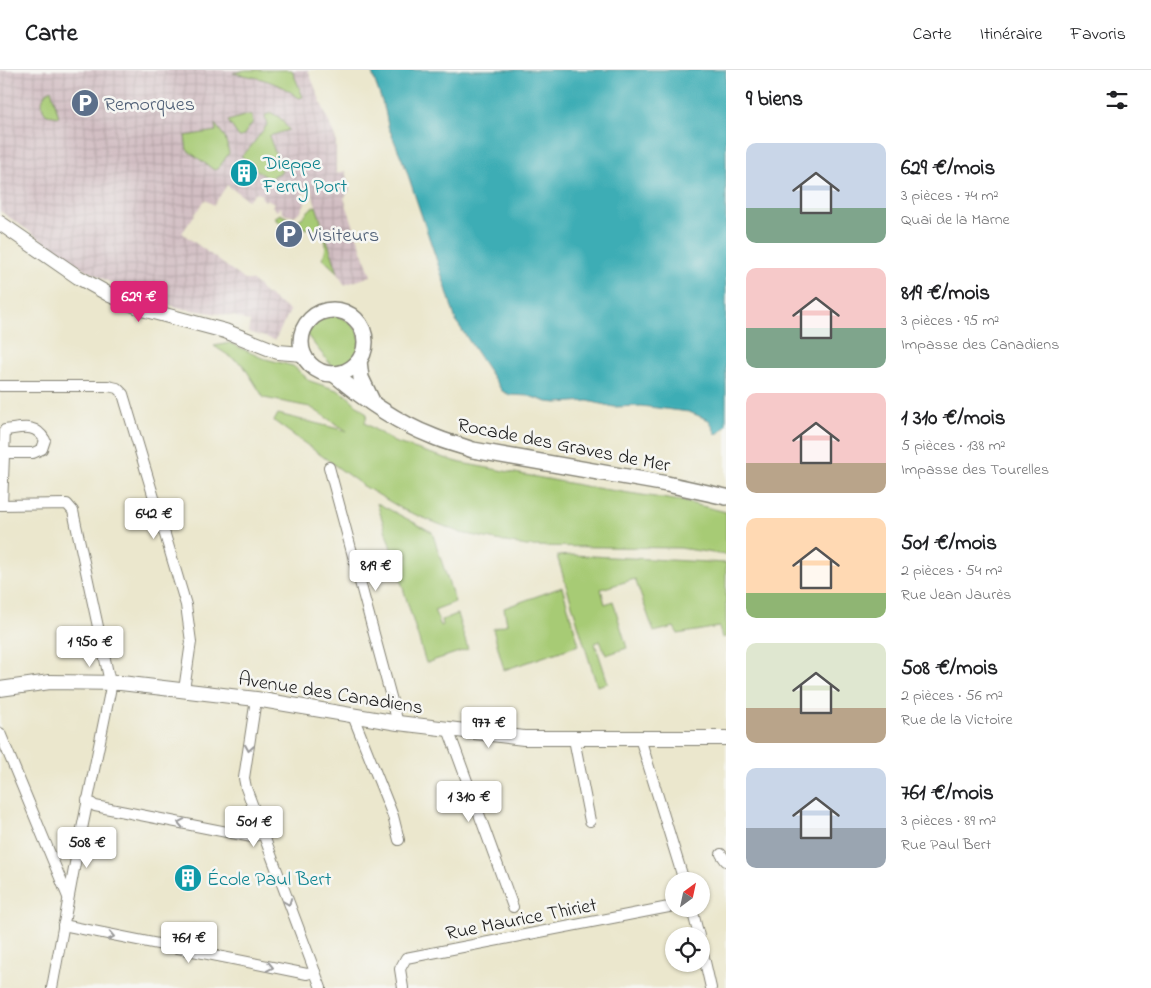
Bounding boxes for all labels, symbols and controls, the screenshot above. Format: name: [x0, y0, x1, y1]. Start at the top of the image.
text: Carte: [25, 17, 77, 52]
text: Carte: [912, 22, 952, 48]
text: Itinéraire: [980, 22, 1042, 48]
text: Favoris: [1070, 22, 1126, 48]
text: 9 biens: [746, 85, 803, 115]
icon: filters: [1103, 86, 1131, 114]
parking icon: Remorques: [70, 88, 100, 118]
place label: Remorques: [104, 91, 195, 120]
place label: Dieppe Ferry Port: [262, 150, 347, 202]
text: 629 €/mois: [901, 154, 995, 184]
building icon: Dieppe Ferry Port: [229, 158, 259, 188]
icon: home: [786, 163, 846, 223]
text: 3 pièces · 74 m²: [901, 184, 999, 208]
text: Quai de la Marne: [901, 208, 1010, 232]
parking icon: Visiteurs: [274, 219, 304, 249]
place label: Visiteurs: [307, 222, 379, 251]
text: 819 €/mois: [901, 279, 990, 309]
pin: 629 €: [104, 280, 174, 323]
text: 629 €: [122, 285, 156, 309]
icon: home: [786, 288, 846, 348]
text: 3 pièces · 95 m²: [901, 309, 999, 333]
text: Impasse des Canadiens: [901, 333, 1059, 357]
text: 1 310 €/mois: [901, 404, 1005, 434]
street label: Rocade des Graves de Mer: [455, 412, 673, 481]
icon: home: [786, 413, 846, 473]
text: 5 pièces · 138 m²: [901, 434, 1006, 458]
text: Impasse des Tourelles: [901, 458, 1049, 482]
pin: 642 €: [119, 498, 189, 540]
text: 642 €: [136, 502, 172, 526]
text: 501 €/mois: [901, 529, 997, 559]
icon: home: [786, 538, 846, 598]
pin: 819 €: [341, 550, 411, 592]
text: 819 €: [360, 554, 392, 578]
text: 2 pièces · 54 m²: [901, 559, 1002, 583]
text: Rue Jean Jaurès: [901, 583, 1011, 607]
pin: 1 950 €: [44, 626, 136, 668]
text: 1 950 €: [67, 630, 113, 654]
text: 508 €/mois: [901, 654, 998, 684]
icon: home: [786, 663, 846, 723]
street label: Avenue des Canadiens: [236, 666, 425, 723]
text: 2 pièces · 56 m²: [901, 684, 1003, 708]
pin: 977 €: [454, 706, 524, 749]
text: Rue de la Victoire: [901, 708, 1013, 732]
text: 977 €: [472, 711, 506, 735]
one-way arrow: [244, 743, 254, 752]
text: 761 €/mois: [901, 779, 994, 809]
pin: 1 310 €: [423, 780, 515, 823]
text: 1 310 €: [448, 785, 490, 809]
icon: home: [786, 788, 846, 848]
pin: 501 €: [219, 806, 289, 848]
text: 3 pièces · 89 m²: [901, 809, 996, 833]
text: 501 €: [236, 810, 272, 834]
one-way arrow: [176, 818, 185, 828]
pin: 508 €: [52, 826, 122, 869]
text: 508 €: [68, 831, 106, 855]
text: Rue Paul Bert: [901, 833, 991, 857]
building icon: École Paul Bert: [173, 863, 203, 893]
place label: École Paul Bert: [207, 866, 332, 895]
north arrow: [665, 872, 710, 918]
map controls: [665, 872, 710, 972]
street label: Rue Maurice Thiriet: [443, 892, 600, 949]
one-way arrow: [282, 897, 292, 906]
pin: 761 €: [154, 922, 224, 964]
text: 761 €: [172, 926, 206, 950]
button: locate: [665, 927, 710, 972]
one-way arrow: [107, 930, 115, 940]
one-way arrow: [266, 961, 275, 972]

